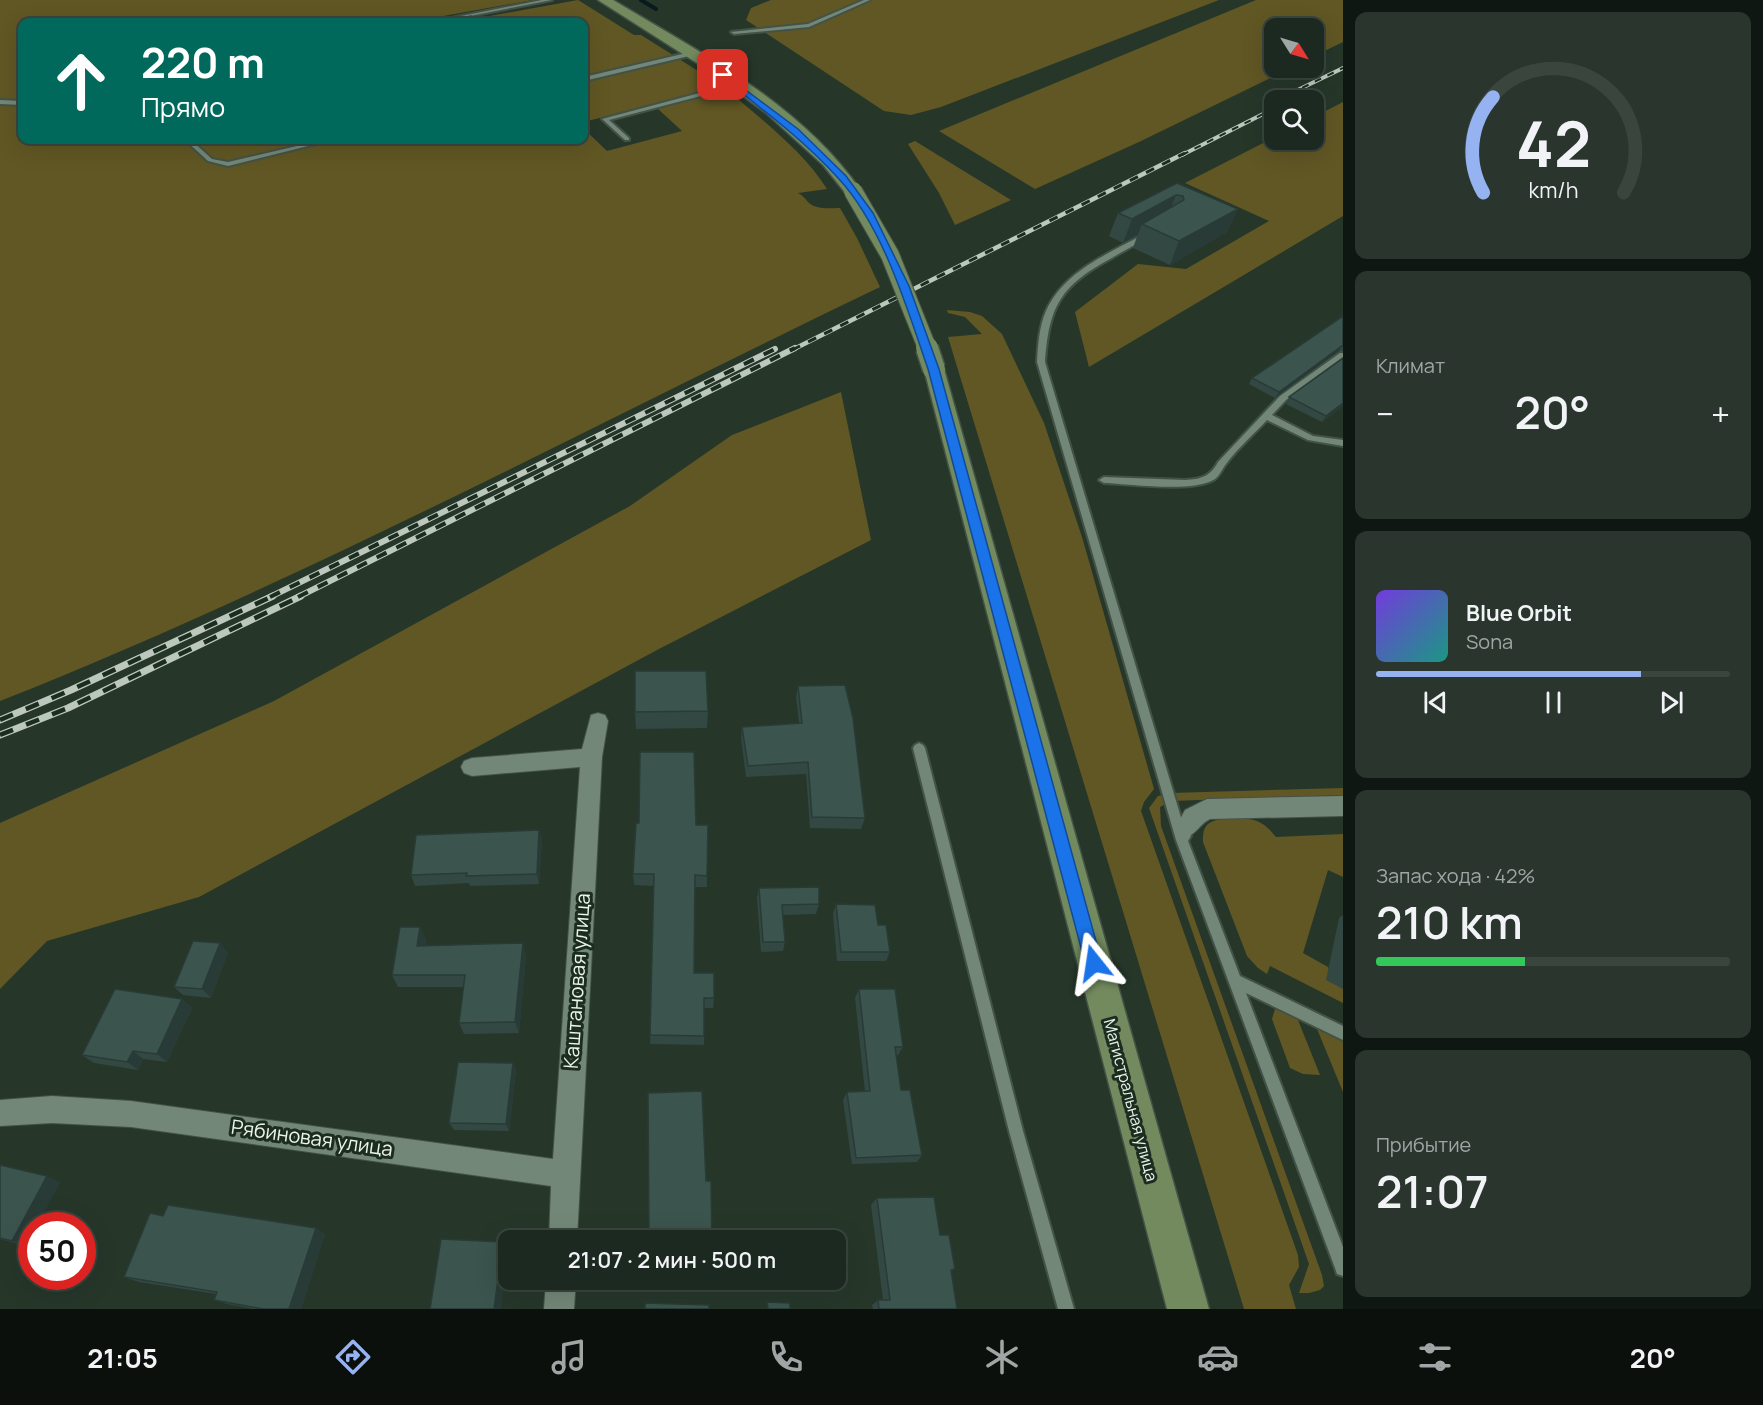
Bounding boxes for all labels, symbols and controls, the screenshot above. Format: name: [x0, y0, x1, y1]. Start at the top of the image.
north arrow: [1264, 18, 1324, 78]
map controls: [1264, 18, 1324, 150]
text: 220 m: [141, 33, 265, 91]
icon: ahead: [42, 42, 120, 120]
pin: [697, 49, 748, 100]
icon: arrive: [706, 58, 739, 91]
text: Прямо: [141, 88, 225, 125]
button: search: [1264, 90, 1324, 150]
text: 42: [1515, 100, 1591, 186]
text: km/h: [1528, 175, 1578, 204]
text: Климат: [1376, 352, 1445, 379]
text: 20°: [1515, 381, 1590, 443]
text: −: [1376, 391, 1394, 436]
text: +: [1711, 391, 1730, 436]
text: Blue Orbit: [1466, 598, 1572, 628]
text: Sona: [1466, 628, 1513, 655]
icon: previous: [1419, 686, 1452, 719]
icon: pause: [1537, 686, 1570, 719]
icon: next: [1655, 686, 1688, 719]
text: Запас хода · 42%: [1376, 862, 1535, 889]
text: 210 km: [1376, 891, 1523, 953]
street label: Каштановая улица: [557, 892, 596, 1070]
position arrow: [1062, 931, 1126, 995]
street label: Магистральная улица: [1099, 1016, 1163, 1184]
street label: Рябиновая улица: [229, 1113, 395, 1162]
text: Прибытие: [1376, 1131, 1471, 1158]
text: 21:07: [1376, 1160, 1489, 1222]
speed limit sign: 50: [18, 1212, 96, 1290]
text: 21:07 · 2 мин · 500 m: [568, 1245, 776, 1275]
icon: directions: [332, 1336, 374, 1378]
icon: music: [548, 1336, 590, 1378]
icon: phone: [765, 1336, 807, 1378]
icon: climate: [981, 1336, 1023, 1378]
icon: car: [1197, 1336, 1239, 1378]
icon: filters: [1414, 1336, 1456, 1378]
text: 21:05: [87, 1339, 158, 1376]
text: 20°: [1630, 1339, 1676, 1376]

